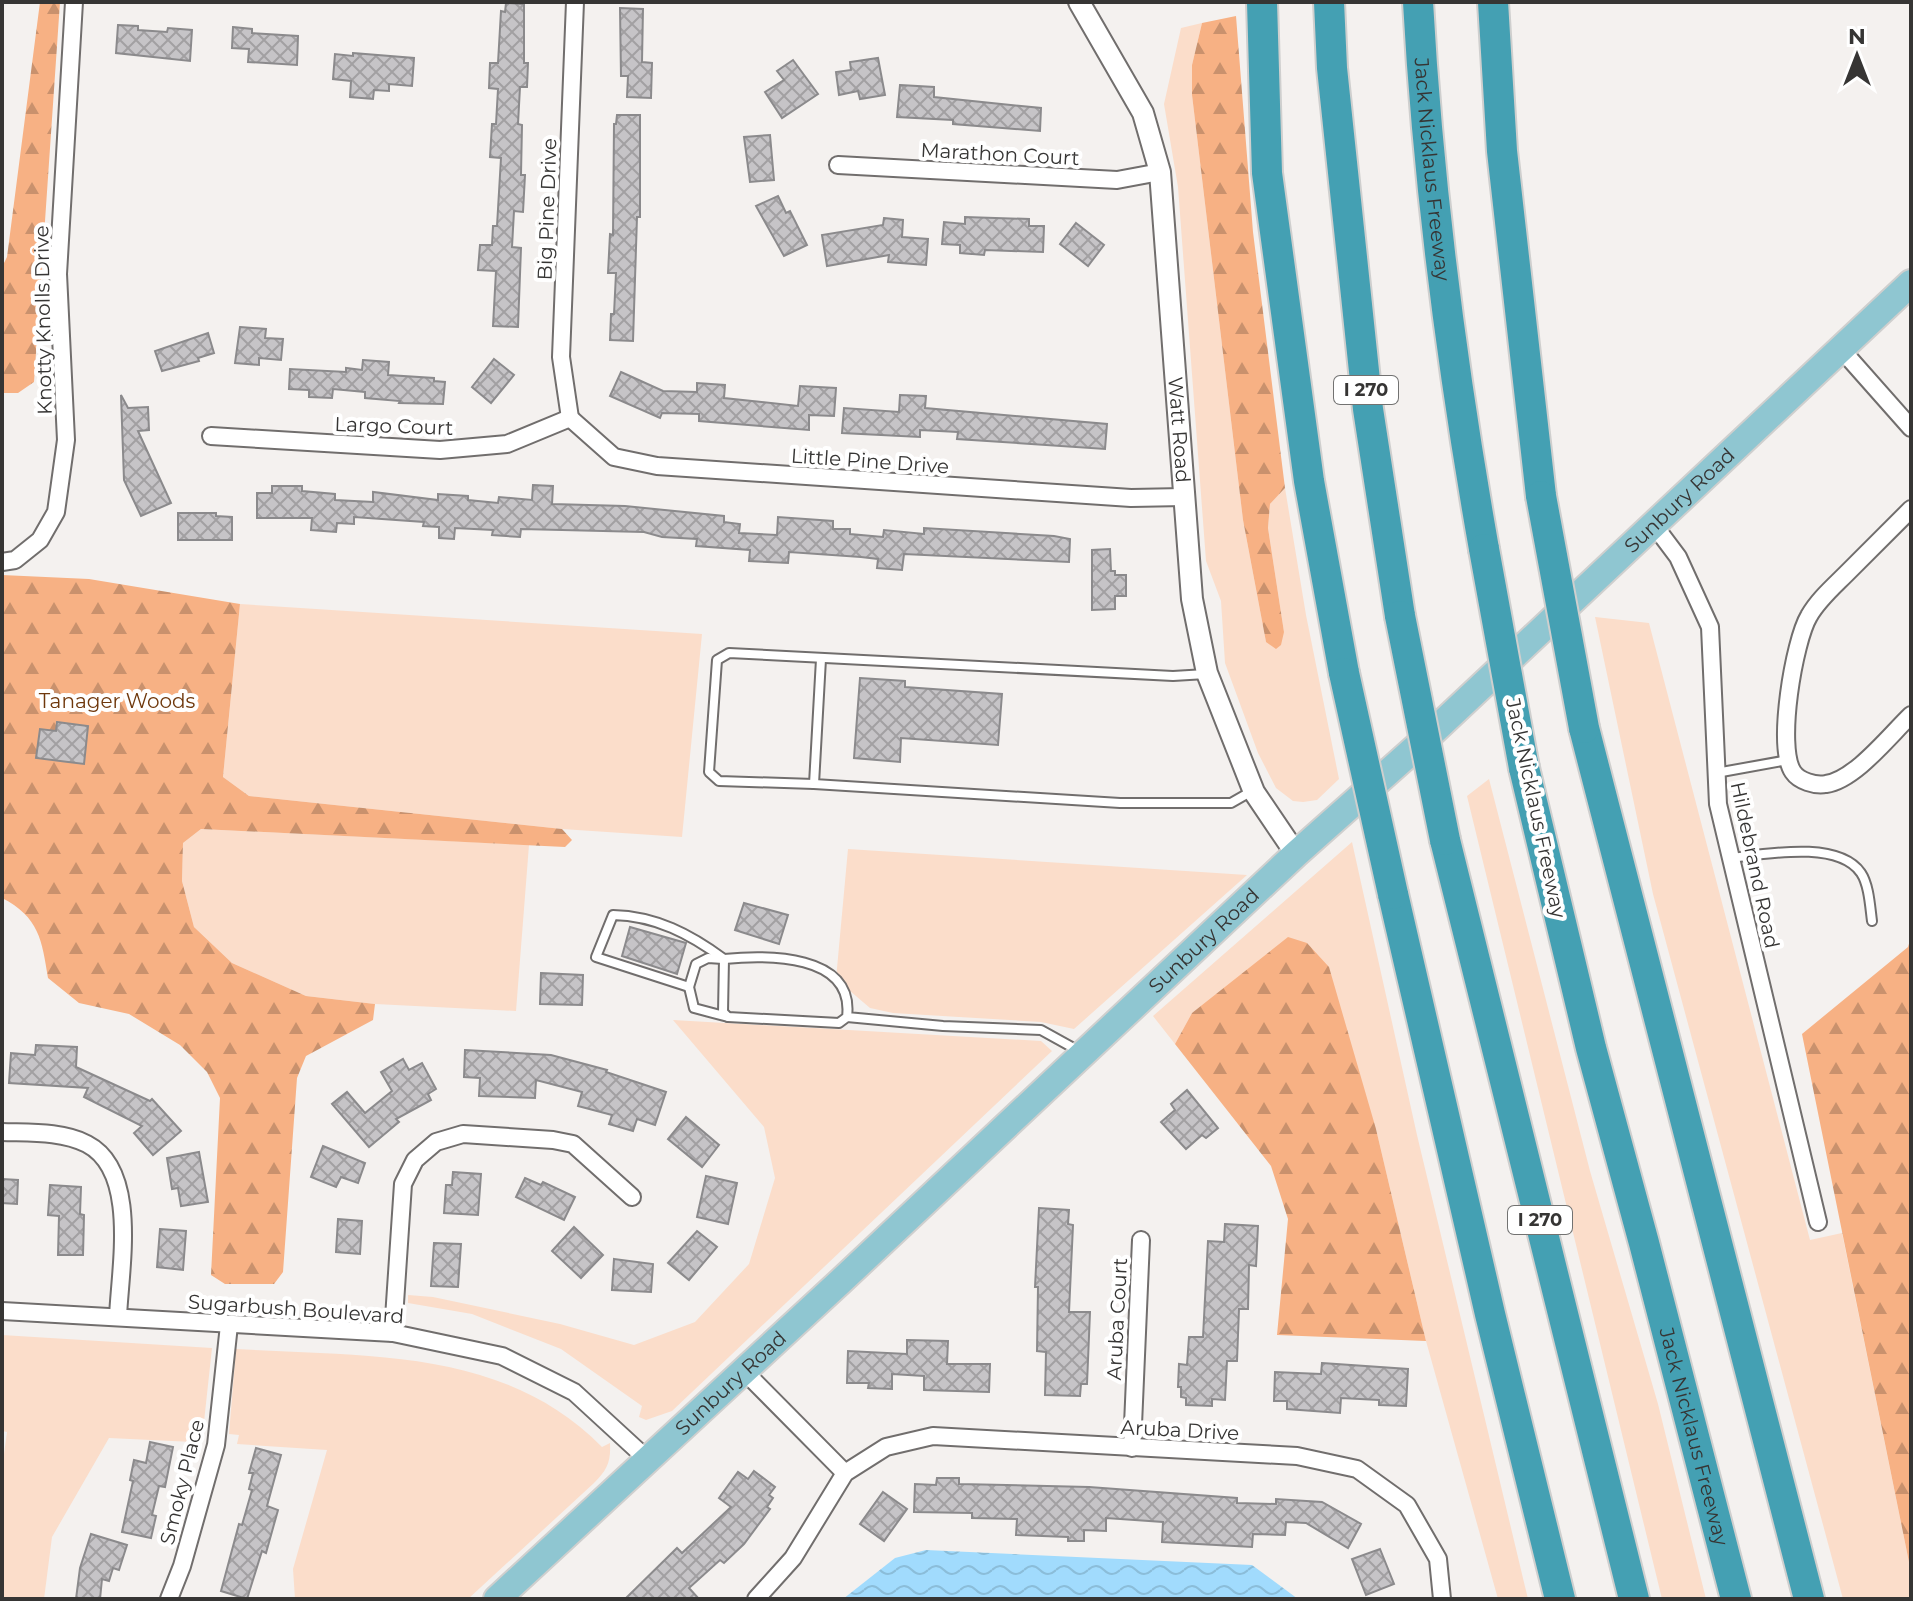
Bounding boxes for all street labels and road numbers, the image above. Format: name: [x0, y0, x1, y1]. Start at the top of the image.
street label: Jack Nicklaus Freeway: [1409, 56, 1455, 283]
street label: Big Pine Drive: [533, 137, 561, 281]
street label: Marathon Court: [920, 138, 1080, 170]
street label: Knotty Knolls Drive: [29, 225, 57, 415]
street label: Watt Road: [1163, 376, 1195, 484]
road number: I 270: [1334, 376, 1398, 404]
street label: Largo Court: [334, 412, 454, 440]
street label: Little Pine Drive: [790, 443, 950, 479]
street label: Sunbury Road: [1619, 443, 1740, 558]
street label: Jack Nicklaus Freeway: [1501, 695, 1571, 920]
street label: Hildebrand Road: [1726, 779, 1784, 951]
street label: Sunbury Road: [1144, 883, 1264, 998]
road number: I 270: [1508, 1206, 1572, 1234]
street label: Aruba Court: [1102, 1257, 1132, 1381]
street label: Sugarbush Boulevard: [187, 1289, 405, 1329]
street label: Jack Nicklaus Freeway: [1654, 1324, 1734, 1548]
street label: Sunbury Road: [670, 1326, 791, 1440]
street label: Aruba Drive: [1120, 1415, 1240, 1445]
street label: Smoky Place: [155, 1417, 209, 1547]

